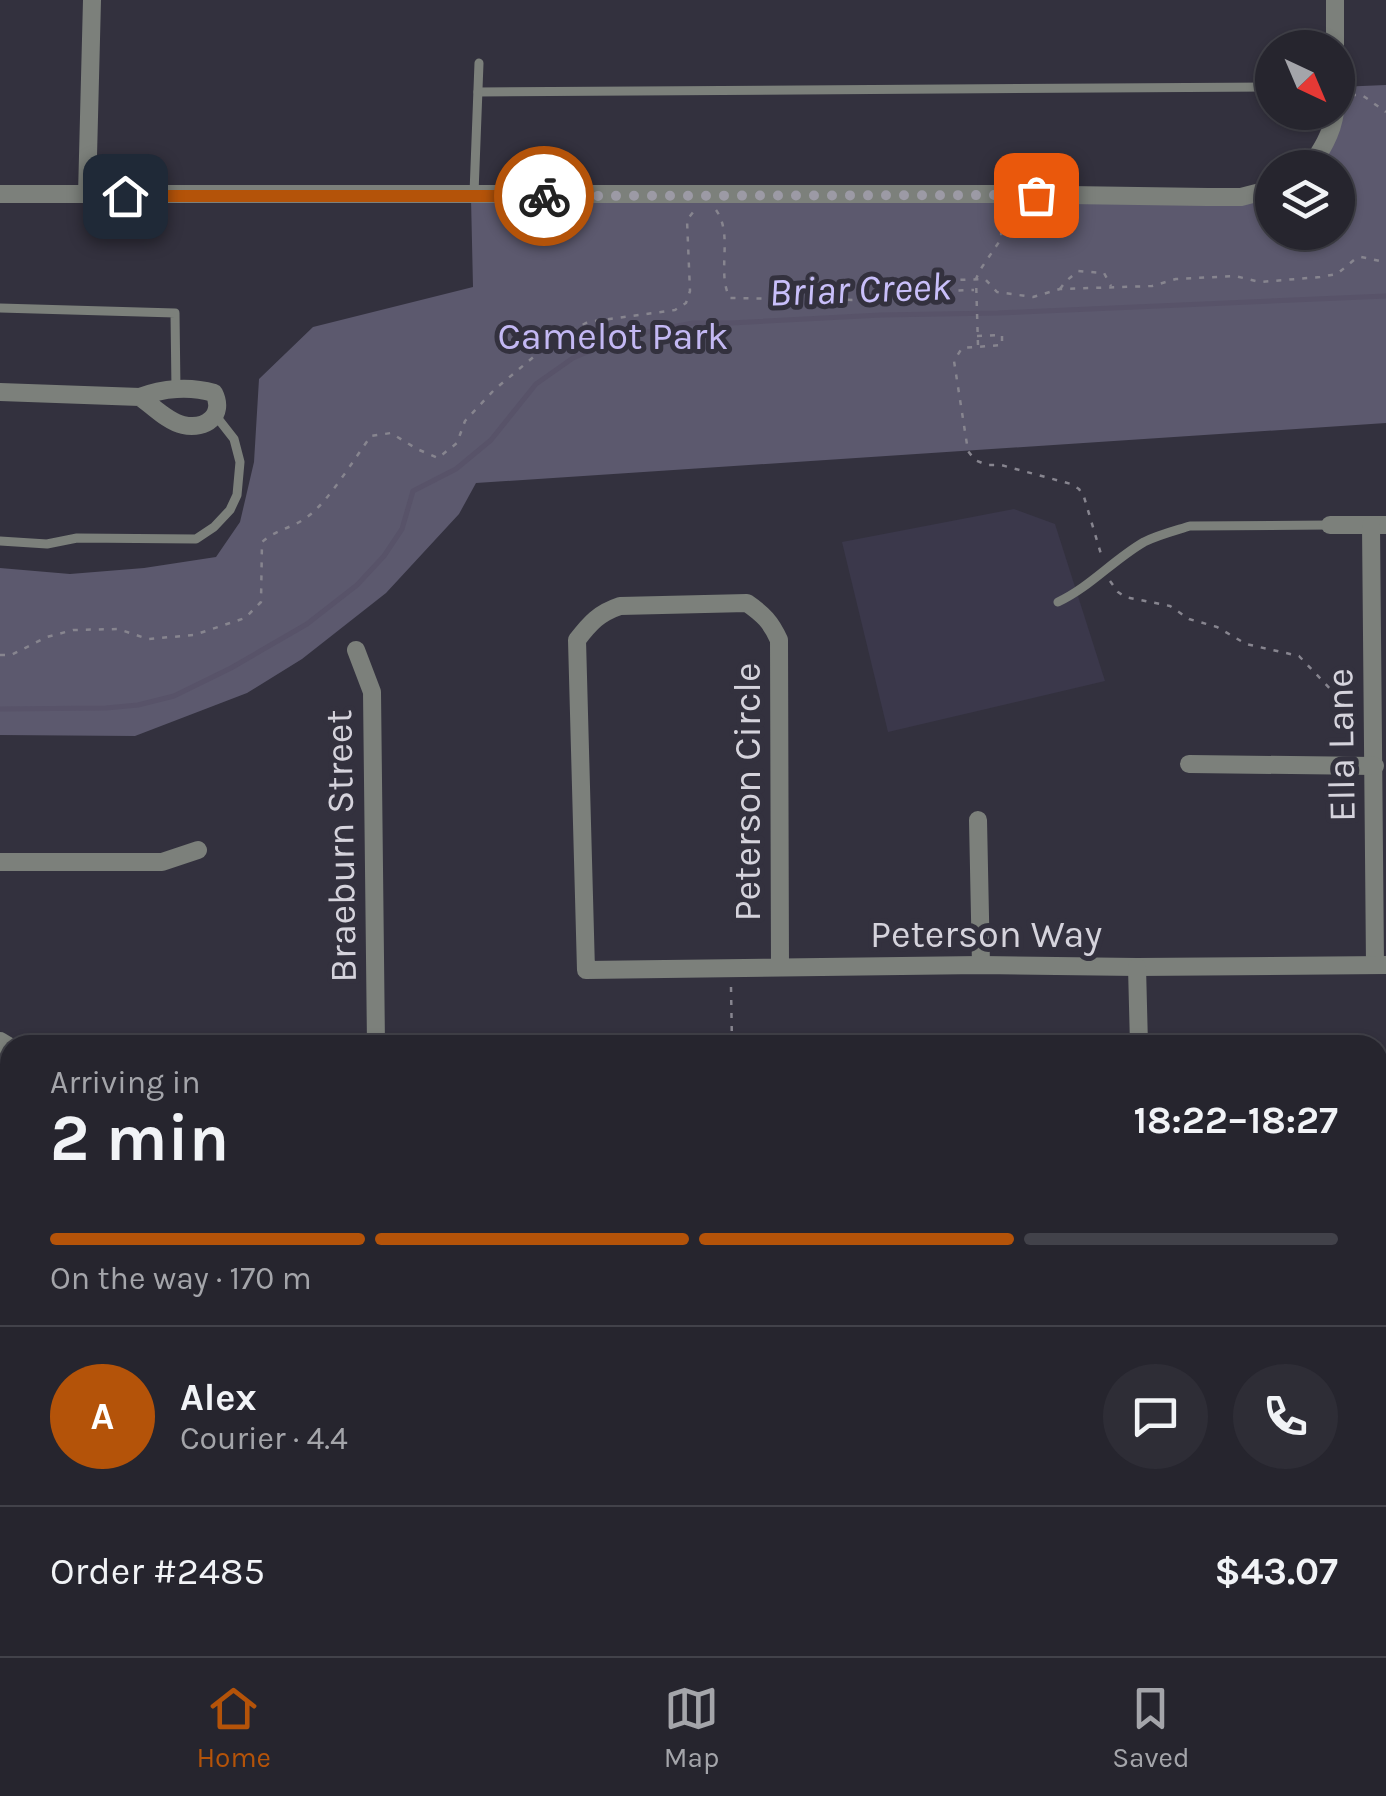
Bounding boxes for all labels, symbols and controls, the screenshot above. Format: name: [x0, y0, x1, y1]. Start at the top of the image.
north arrow: [1255, 30, 1355, 130]
map controls: [1255, 30, 1355, 250]
courier: [494, 146, 594, 246]
button: layers: [1255, 150, 1355, 250]
pin: [994, 153, 1079, 238]
pin: [83, 154, 168, 239]
icon: bag: [1009, 168, 1064, 223]
icon: home: [98, 169, 153, 224]
icon: bike: [517, 169, 572, 224]
water label: Briar Creek: [768, 262, 953, 316]
park label: Camelot Park: [497, 314, 729, 359]
street label: Peterson Circle: [725, 663, 770, 921]
street label: Ella Lane: [1317, 668, 1365, 822]
street label: Braeburn Street: [316, 709, 366, 983]
street label: Peterson Way: [870, 912, 1102, 957]
text: Arriving in: [50, 1064, 201, 1101]
text: 18:22–18:27: [1133, 1098, 1338, 1143]
text: 2 min: [50, 1100, 229, 1176]
text: On the way · 170 m: [50, 1260, 312, 1297]
button: chat: [1103, 1364, 1208, 1469]
button: phone: [1233, 1364, 1338, 1469]
text: Alex: [180, 1375, 257, 1420]
text: A: [91, 1394, 114, 1439]
text: Courier · 4.4: [180, 1420, 348, 1457]
text: Order #2485: [50, 1549, 265, 1594]
text: $43.07: [1214, 1549, 1338, 1594]
tab: Home: [196, 1681, 271, 1774]
tab: Map: [664, 1681, 719, 1774]
tab: Saved: [1112, 1681, 1190, 1774]

